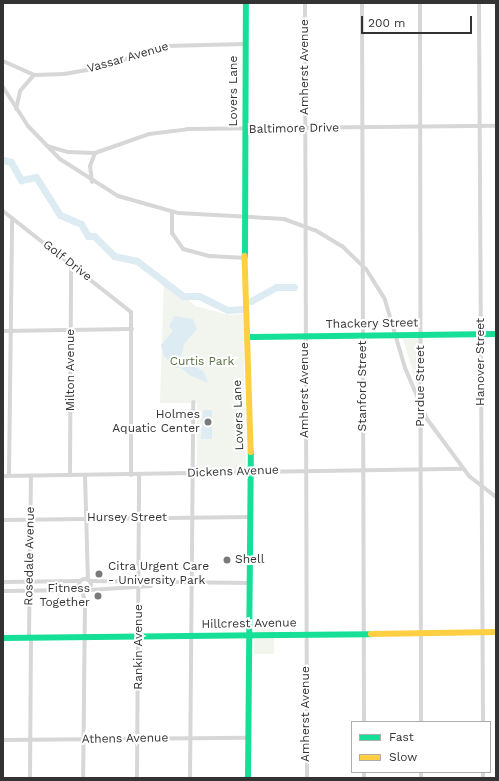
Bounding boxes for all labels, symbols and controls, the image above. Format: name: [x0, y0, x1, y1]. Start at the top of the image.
scale bar: [363, 8, 474, 34]
text: 200 m: [368, 16, 405, 30]
street label: Amherst Avenue: [298, 19, 312, 115]
street label: Vassar Avenue: [85, 39, 171, 77]
street label: Lovers Lane: [227, 56, 241, 126]
street label: Baltimore Drive: [249, 121, 339, 137]
street label: Golf Drive: [40, 237, 94, 285]
street label: Thackery Street: [326, 316, 418, 332]
street label: Hanover Street: [474, 318, 488, 406]
street label: Milton Avenue: [64, 328, 78, 412]
street label: Stanford Street: [356, 340, 370, 432]
street label: Amherst Avenue: [298, 342, 312, 438]
street label: Purdue Street: [414, 345, 428, 427]
park label: Curtis Park: [170, 355, 234, 369]
street label: Lovers Lane: [231, 379, 247, 451]
place label: Holmes Aquatic Center: [112, 408, 200, 436]
marker: Holmes Aquatic Center: [203, 417, 213, 427]
street label: Dickens Avenue: [187, 463, 279, 481]
street label: Rosedale Avenue: [22, 506, 38, 606]
street label: Hursey Street: [87, 511, 167, 525]
place label: Shell: [235, 553, 264, 567]
marker: Shell: [222, 555, 232, 565]
place label: Citra Urgent Care - University Park: [108, 560, 210, 588]
marker: Citra Urgent Care - University Park: [93, 568, 105, 580]
place label: Fitness Together: [39, 582, 90, 610]
marker: Fitness Together: [93, 591, 103, 601]
street label: Rankin Avenue: [132, 604, 146, 690]
street label: Hillcrest Avenue: [201, 616, 297, 632]
street label: Amherst Avenue: [299, 666, 313, 762]
legend: [351, 721, 491, 773]
text: Fast: [389, 730, 414, 744]
street label: Athens Avenue: [81, 731, 169, 747]
text: Slow: [389, 750, 417, 764]

